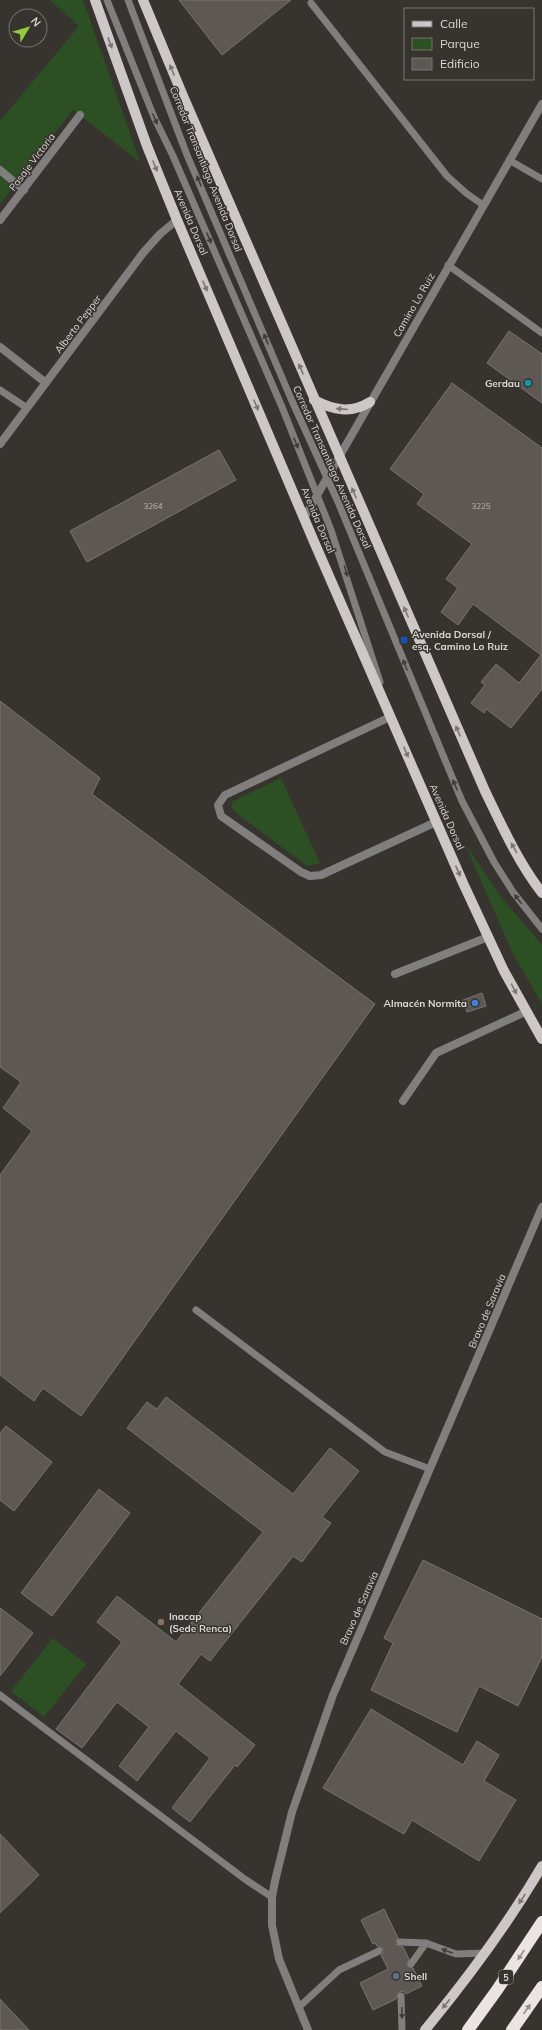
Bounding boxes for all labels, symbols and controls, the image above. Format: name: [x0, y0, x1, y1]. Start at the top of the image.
north arrow: [8, 8, 48, 48]
legend: [404, 8, 534, 80]
text: N: [28, 14, 44, 29]
text: Calle: [440, 16, 467, 31]
text: Parque: [440, 36, 480, 51]
one-way arrow: [108, 38, 114, 50]
text: Edificio: [440, 56, 480, 71]
one-way arrow: [168, 64, 174, 76]
street label: Corredor Transantiago Avenida Dorsal: [167, 85, 245, 253]
one-way arrow: [153, 114, 159, 126]
street label: Pasaje Victoria: [6, 130, 58, 194]
one-way arrow: [152, 160, 158, 172]
one-way arrow: [195, 175, 201, 187]
street label: Avenida Dorsal: [172, 187, 210, 257]
one-way arrow: [206, 232, 212, 243]
street label: Camino Lo Ruiz: [390, 271, 438, 339]
one-way arrow: [202, 280, 208, 292]
street label: Alberto Pepper: [52, 292, 104, 356]
one-way arrow: [263, 334, 269, 345]
one-way arrow: [298, 364, 304, 375]
place label: Gerdau: [485, 377, 520, 390]
marker: Gerdau: [523, 378, 533, 388]
street label: Corredor Transantiago Avenida Dorsal: [290, 384, 374, 550]
one-way arrow: [253, 400, 259, 411]
one-way arrow: [336, 406, 348, 412]
one-way arrow: [293, 438, 299, 449]
street label: Avenida Dorsal: [299, 485, 337, 555]
one-way arrow: [351, 486, 357, 498]
house number: 3264: [143, 501, 163, 511]
house number: 3225: [471, 501, 491, 511]
one-way arrow: [343, 565, 349, 577]
one-way arrow: [403, 606, 409, 617]
place label: Avenida Dorsal / esq. Camino Lo Ruiz: [412, 628, 508, 653]
marker: Avenida Dorsal / esq. Camino Lo Ruiz: [399, 635, 409, 645]
one-way arrow: [402, 660, 408, 671]
one-way arrow: [455, 725, 462, 737]
one-way arrow: [403, 747, 409, 759]
one-way arrow: [452, 778, 458, 790]
street label: Avenida Dorsal: [427, 782, 467, 852]
one-way arrow: [510, 842, 517, 854]
one-way arrow: [455, 866, 461, 877]
one-way arrow: [513, 893, 522, 904]
one-way arrow: [510, 983, 517, 995]
place label: Almacén Normita: [384, 997, 467, 1010]
marker: Almacén Normita: [470, 998, 480, 1008]
street label: Bravo de Saravia: [466, 1272, 508, 1350]
street label: Bravo de Saravia: [337, 1569, 381, 1647]
place label: Inacap (Sede Renca): [169, 1610, 232, 1635]
marker: Inacap (Sede Renca): [156, 1617, 166, 1627]
one-way arrow: [518, 1894, 526, 1904]
one-way arrow: [441, 1948, 453, 1954]
one-way arrow: [517, 1950, 525, 1960]
place label: Shell: [404, 1970, 427, 1983]
road number: 5: [499, 1970, 513, 1984]
marker: Shell: [391, 1971, 401, 1981]
one-way arrow: [442, 1999, 450, 2010]
one-way arrow: [523, 2004, 531, 2014]
one-way arrow: [399, 2007, 405, 2020]

